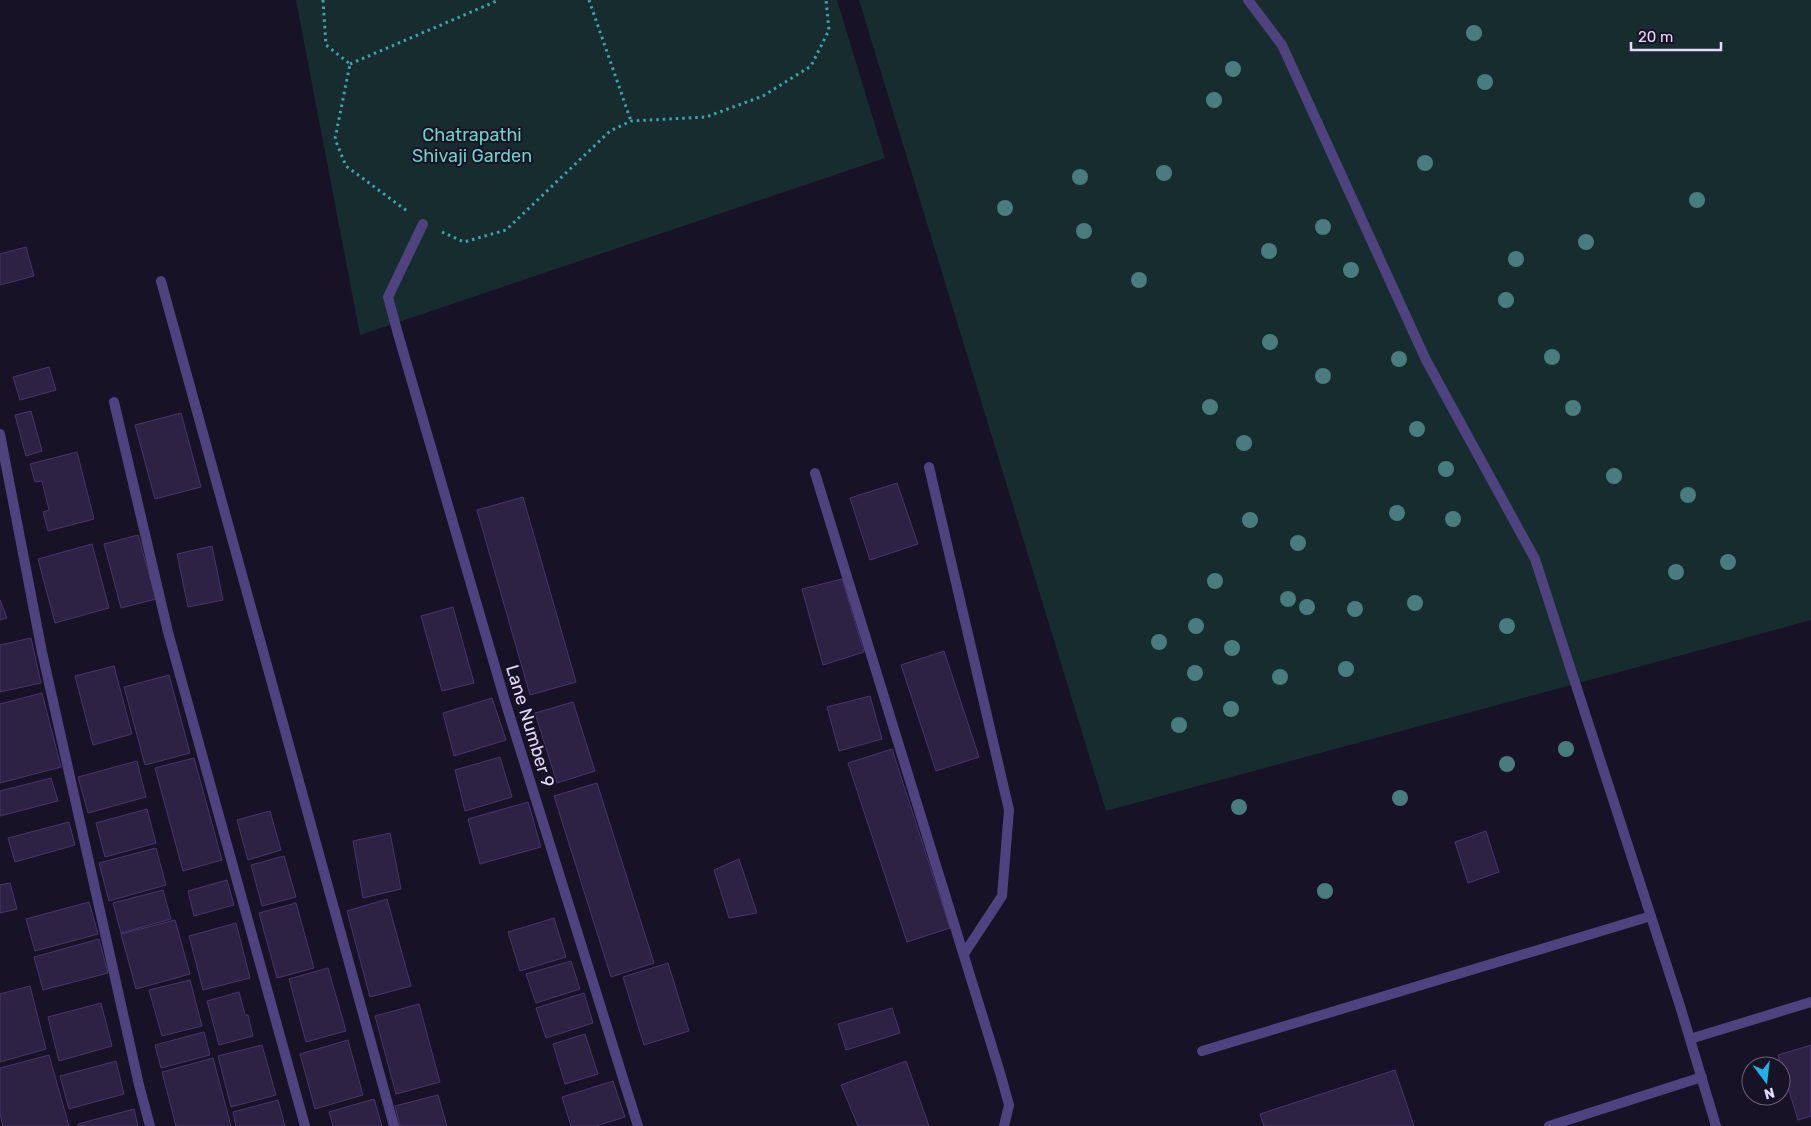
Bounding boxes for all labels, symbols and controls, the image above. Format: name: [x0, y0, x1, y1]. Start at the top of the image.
scale bar: [1631, 20, 1721, 52]
text: 20 m: [1638, 28, 1673, 46]
park label: Chatrapathi Shivaji Garden: [412, 124, 532, 167]
street label: Lane Number 9: [501, 662, 559, 790]
north arrow: [1741, 1056, 1791, 1106]
text: N: [1762, 1084, 1776, 1103]

